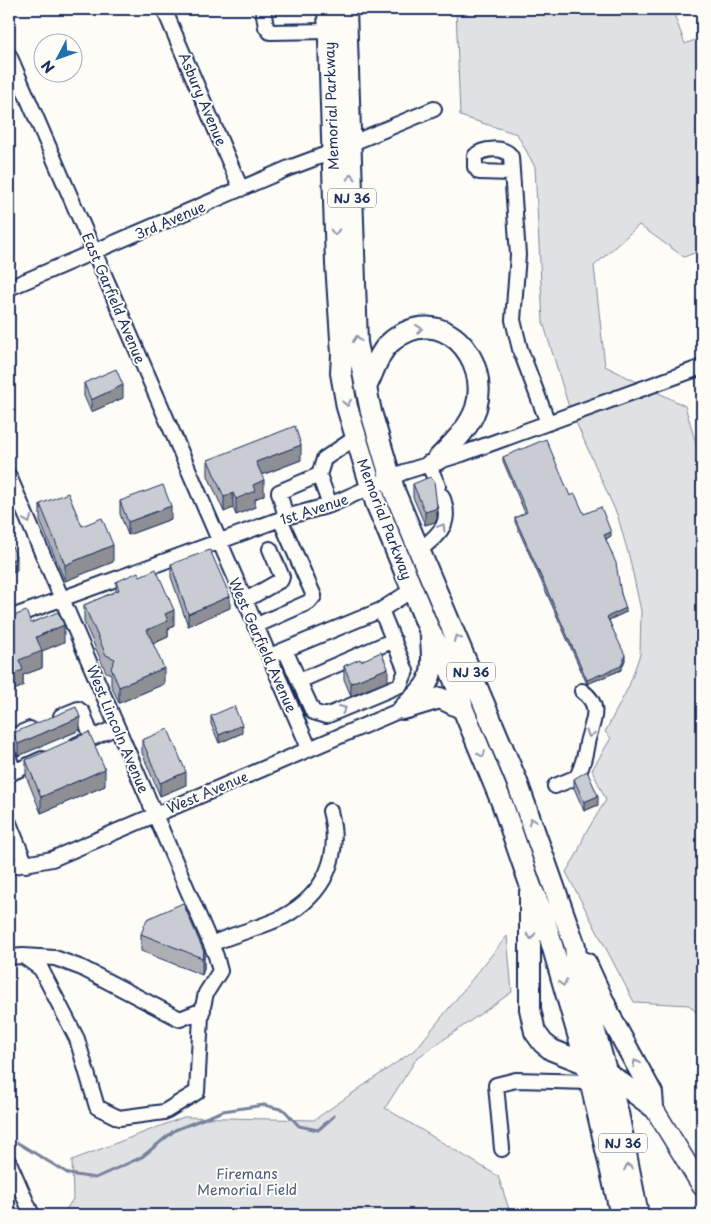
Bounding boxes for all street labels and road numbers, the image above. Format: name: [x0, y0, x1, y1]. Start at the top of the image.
street label: Memorial Parkway: [318, 41, 344, 171]
street label: Asbury Avenue: [174, 49, 232, 149]
road number: NJ 36: [328, 188, 376, 208]
street label: 3rd Avenue: [131, 196, 209, 244]
street label: East Garfield Avenue: [77, 229, 151, 367]
street label: Memorial Parkway: [352, 455, 418, 583]
street label: 1st Avenue: [277, 488, 351, 530]
street label: West Garfield Avenue: [224, 574, 302, 716]
street label: West Lincoln Avenue: [82, 662, 155, 796]
road number: NJ 36: [447, 662, 495, 682]
street label: West Avenue: [163, 765, 251, 819]
road number: NJ 36: [599, 1134, 647, 1152]

